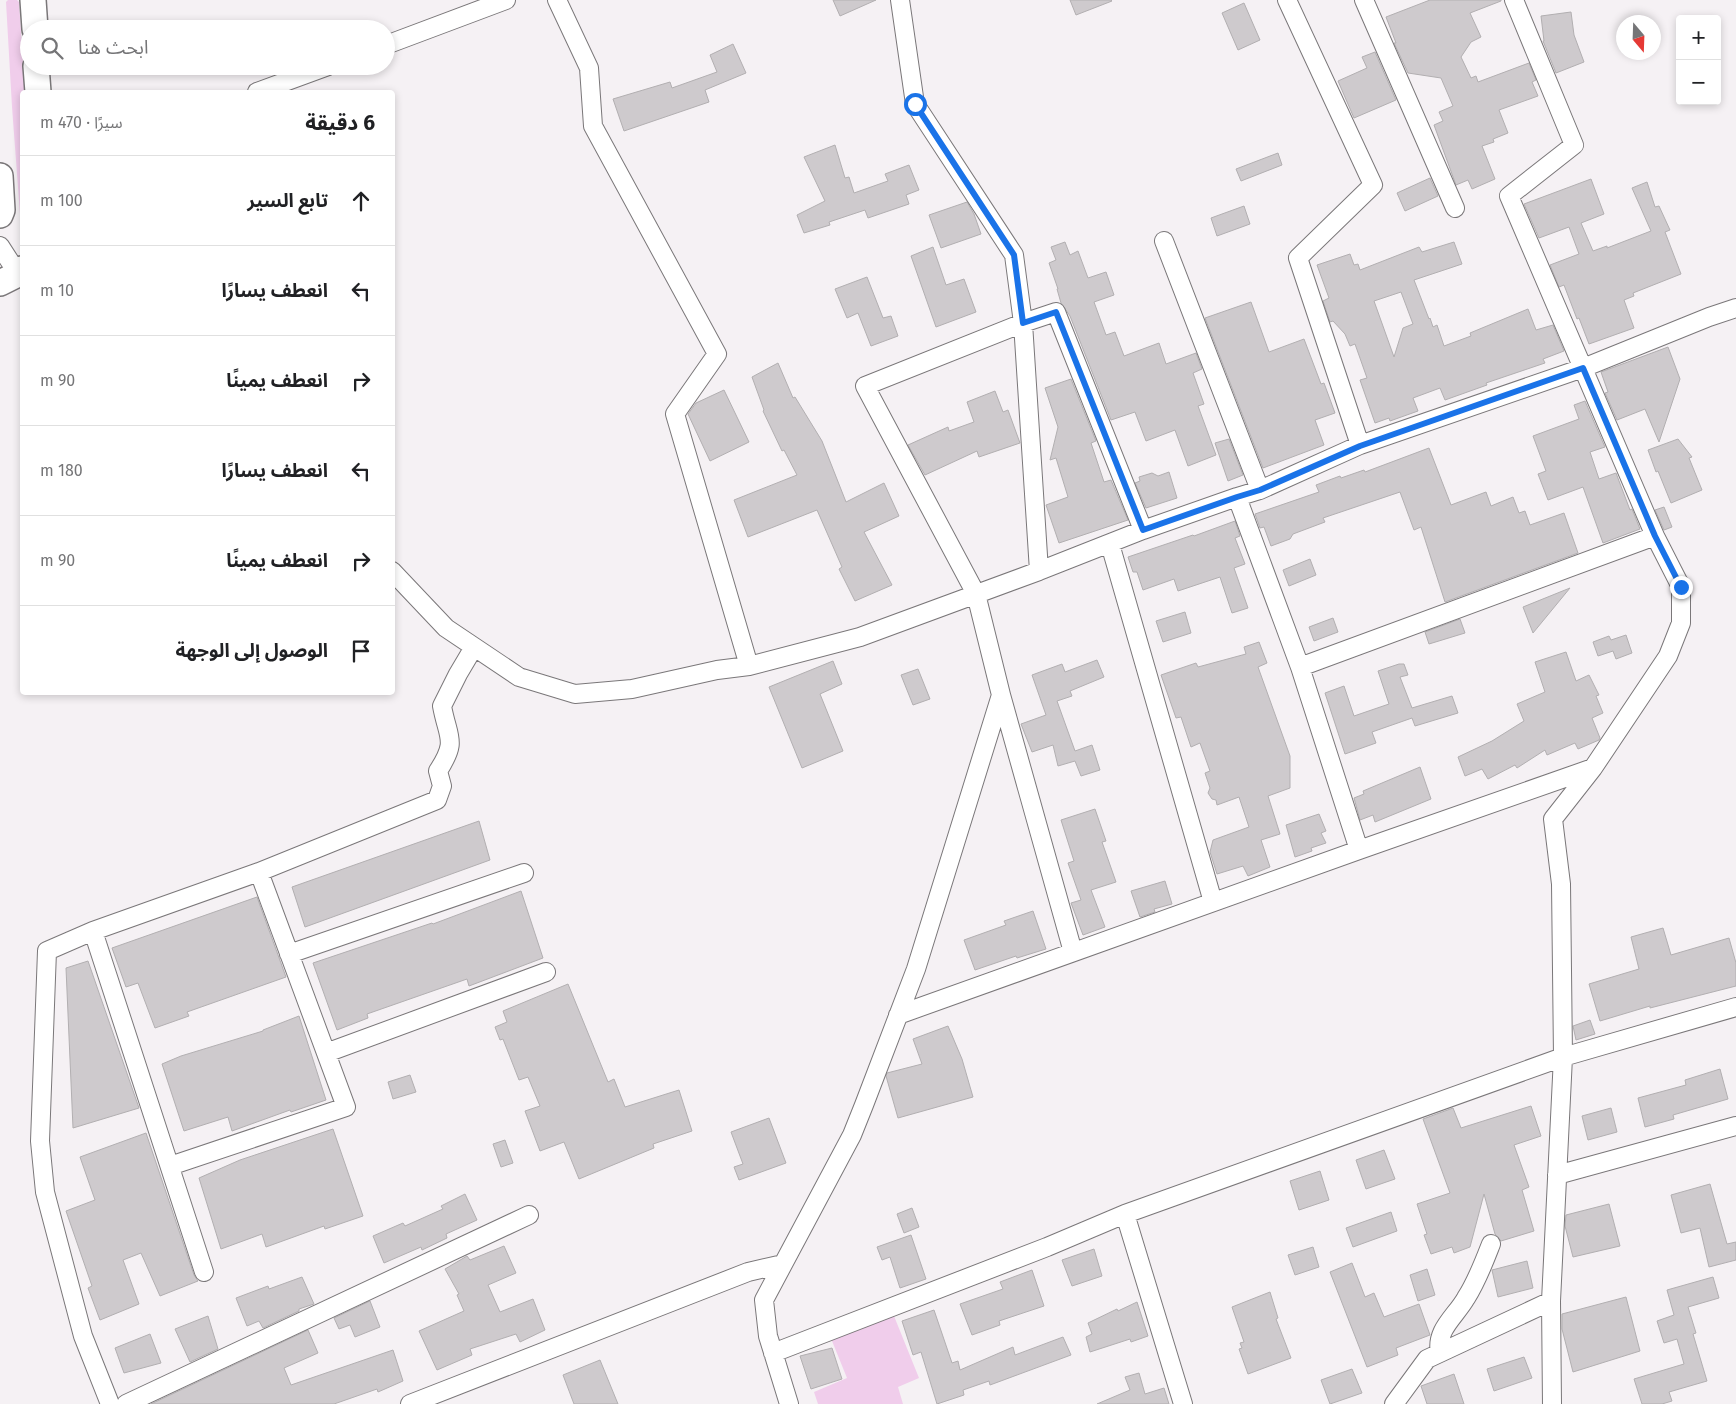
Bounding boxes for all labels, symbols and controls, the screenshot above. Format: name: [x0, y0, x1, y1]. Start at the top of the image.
north arrow: [1616, 15, 1661, 60]
map controls: [1676, 15, 1721, 105]
button: +: [1676, 15, 1721, 60]
search box: [20, 20, 395, 75]
icon: search: [38, 34, 66, 62]
text: ابحث هنا: [78, 36, 149, 59]
button: −: [1676, 60, 1721, 105]
route start: [904, 93, 927, 116]
text: 6 دقيقة: [305, 110, 375, 136]
text: سيرًا · 470 m: [40, 113, 123, 132]
icon: ahead: [347, 187, 375, 215]
text: تابع السير: [247, 189, 328, 212]
text: 100 m: [40, 191, 83, 210]
icon: left: [347, 277, 375, 305]
text: انعطف يسارًا: [221, 279, 328, 302]
text: 10 m: [40, 281, 74, 300]
icon: right: [347, 367, 375, 395]
text: انعطف يمينًا: [226, 369, 328, 392]
text: 90 m: [40, 371, 75, 390]
icon: left: [347, 457, 375, 485]
text: انعطف يسارًا: [221, 459, 328, 482]
text: 180 m: [40, 461, 83, 480]
icon: right: [347, 547, 375, 575]
text: انعطف يمينًا: [226, 549, 328, 572]
text: 90 m: [40, 551, 75, 570]
route end: [1670, 576, 1693, 599]
icon: arrive: [347, 637, 375, 665]
text: الوصول إلى الوجهة: [176, 639, 328, 662]

